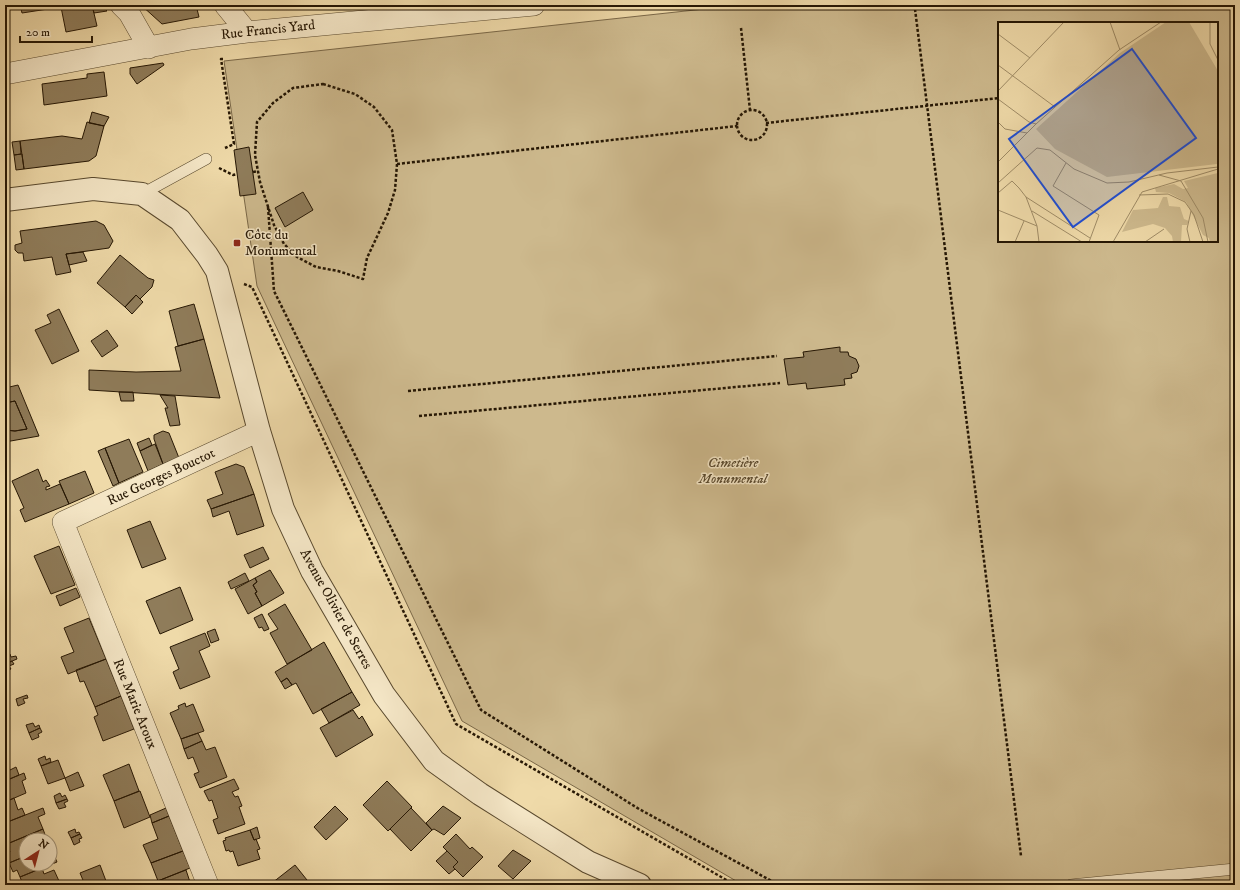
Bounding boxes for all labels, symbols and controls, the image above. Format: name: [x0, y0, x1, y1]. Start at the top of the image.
street label: Rue Francis Yard: [220, 16, 316, 44]
scale bar: [20, 18, 92, 44]
inset map: [998, 22, 1218, 242]
text: 20 m: [26, 25, 50, 40]
place label: Côte du Monumental: [245, 226, 317, 260]
marker: Côte du Monumental: [232, 238, 242, 248]
street label: Rue Georges Bouctot: [104, 444, 218, 510]
park label: Cimetière Monumental: [698, 454, 769, 488]
street label: Avenue Olivier de Serres: [296, 546, 377, 672]
street label: Rue Marie Aroux: [109, 656, 161, 752]
north arrow: [18, 832, 58, 872]
text: N: [36, 836, 51, 853]

